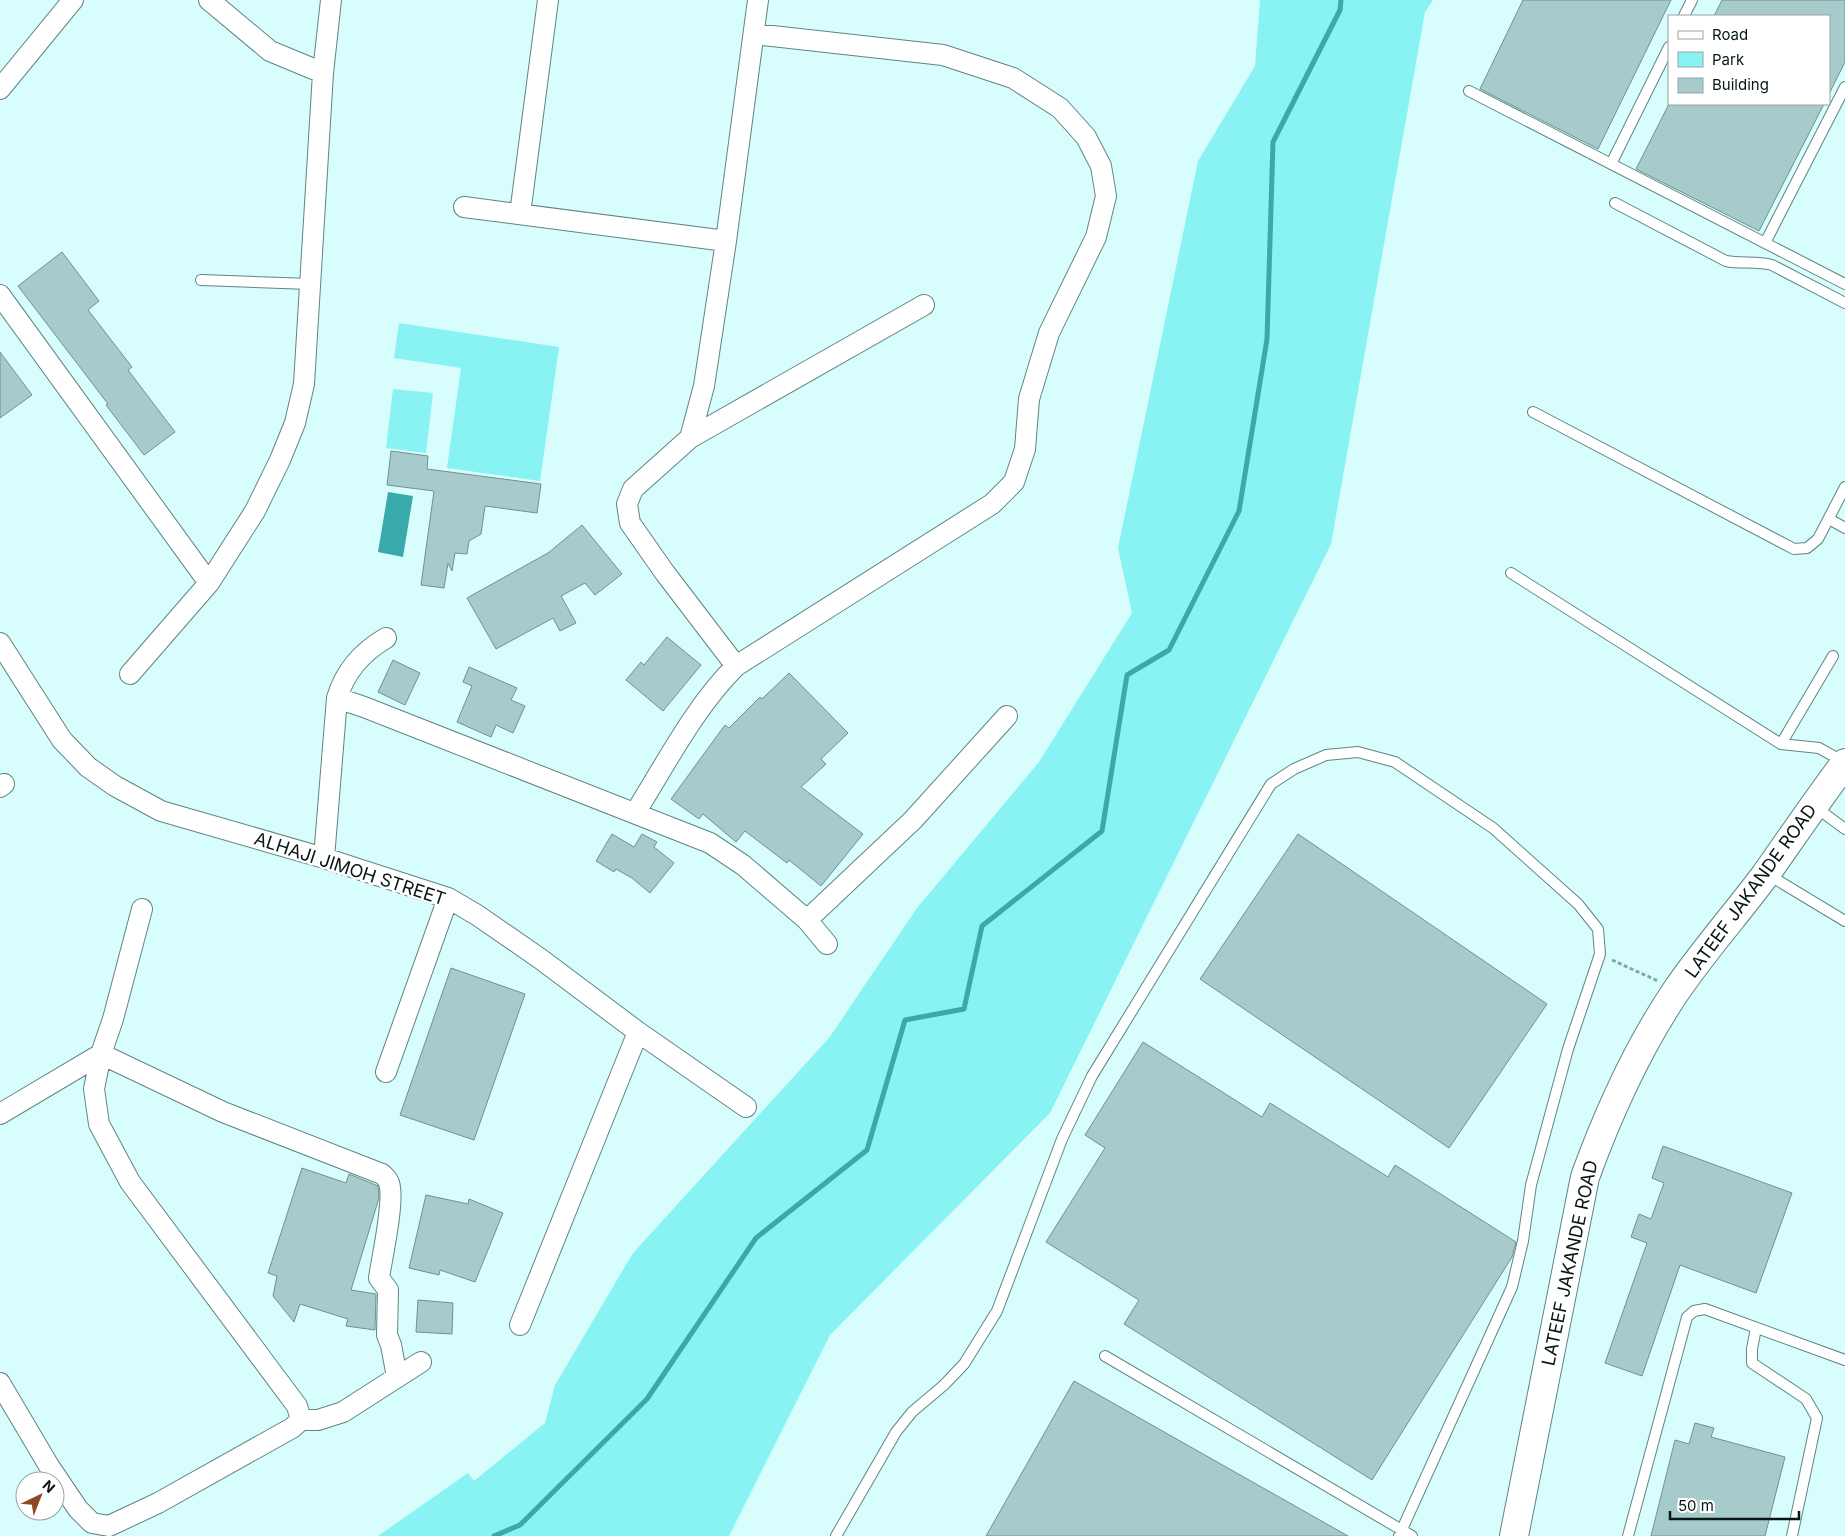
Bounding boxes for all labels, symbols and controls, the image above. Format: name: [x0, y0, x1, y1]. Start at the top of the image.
legend: [1668, 15, 1830, 105]
text: Road: [1712, 25, 1748, 44]
text: Park: [1712, 50, 1745, 69]
text: Building: [1712, 75, 1769, 94]
street label: LATEEF JAKANDE ROAD: [1681, 800, 1821, 982]
street label: ALHAJI JIMOH STREET: [252, 828, 449, 909]
street label: LATEEF JAKANDE ROAD: [1537, 1158, 1602, 1368]
north arrow: [15, 1471, 65, 1521]
text: N: [40, 1476, 59, 1496]
scale bar: [1670, 1488, 1799, 1520]
text: 50 m: [1678, 1496, 1714, 1515]

